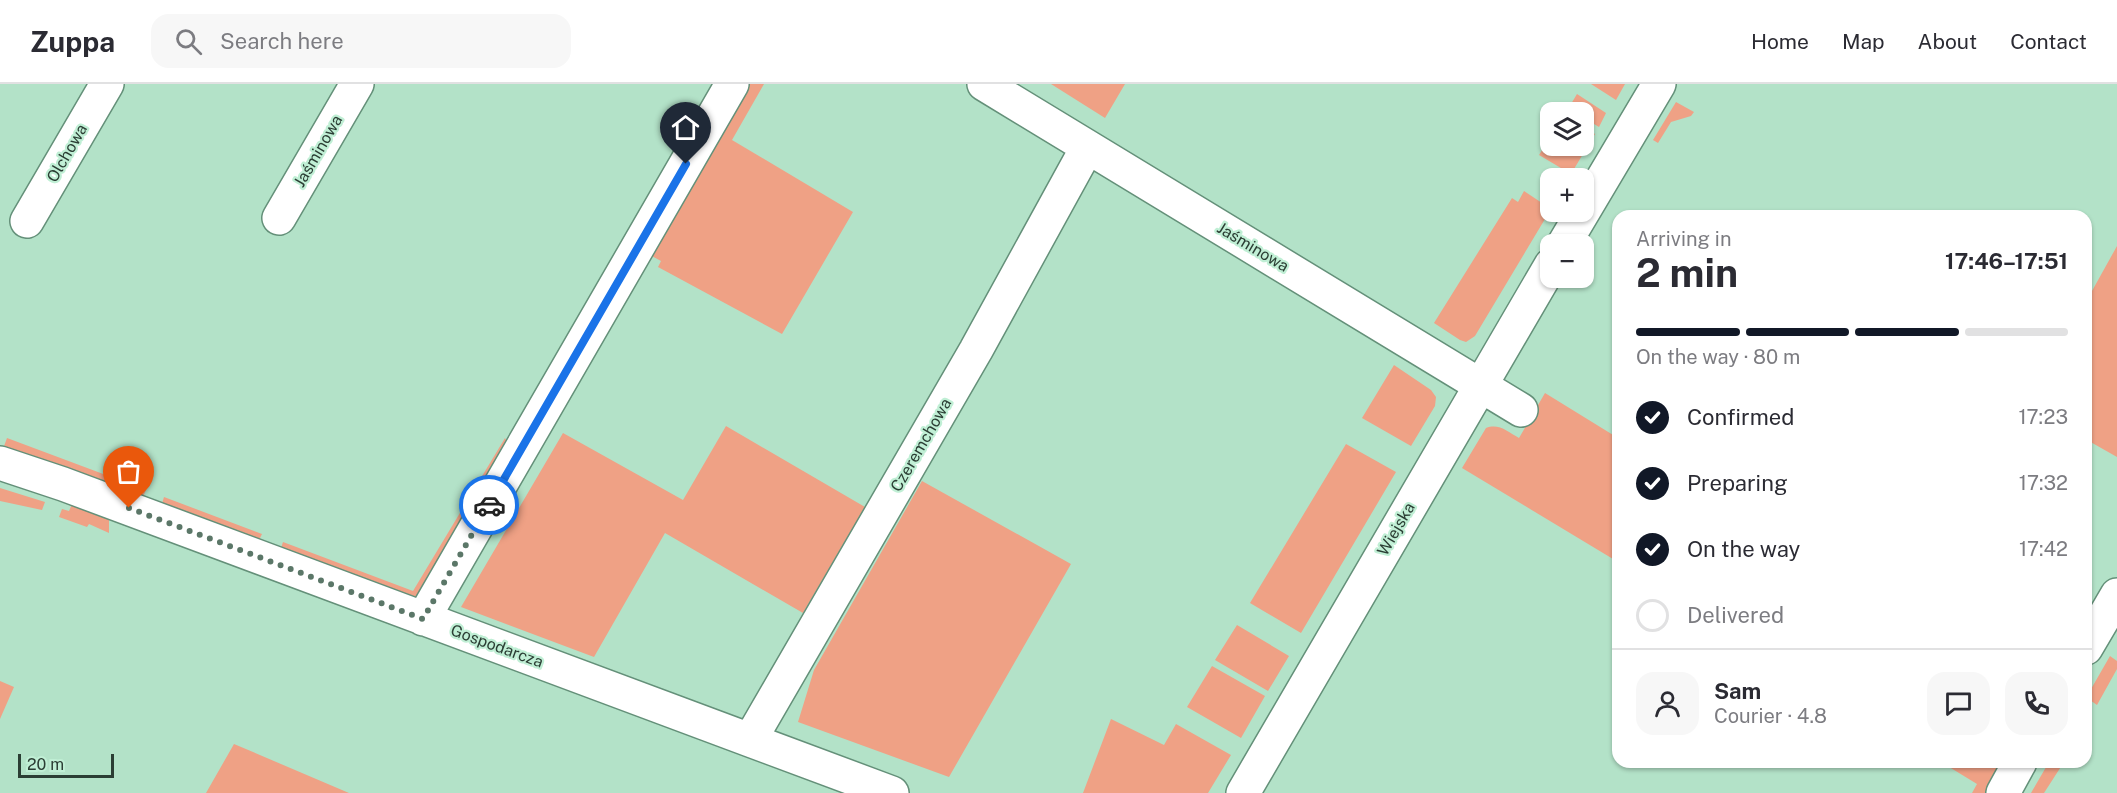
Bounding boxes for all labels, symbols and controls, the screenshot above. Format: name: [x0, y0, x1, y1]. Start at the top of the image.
search box: [151, 14, 571, 68]
text: Zuppa: [30, 25, 115, 58]
icon: search: [172, 25, 205, 58]
text: Search here: [220, 28, 344, 54]
text: Home: [1751, 29, 1809, 54]
text: Map: [1842, 29, 1885, 54]
text: About: [1918, 29, 1977, 54]
text: Contact: [2010, 29, 2087, 54]
pin: [660, 102, 711, 164]
map controls: [1540, 102, 1594, 288]
button: layers: [1540, 102, 1594, 156]
street label: Jaśminowa: [290, 111, 346, 191]
icon: home: [669, 111, 702, 144]
street label: Olchowa: [43, 121, 91, 185]
button: +: [1540, 168, 1594, 222]
street label: Jaśminowa: [1214, 218, 1292, 276]
text: Arriving in: [1636, 227, 1731, 251]
button: −: [1540, 234, 1594, 288]
text: 17:46–17:51: [1945, 248, 2068, 274]
text: 2 min: [1636, 250, 1738, 296]
text: On the way · 80 m: [1636, 345, 1800, 369]
street label: Czeremchowa: [887, 395, 955, 495]
icon: check: [1636, 401, 1669, 434]
text: Confirmed: [1687, 404, 1794, 430]
text: 17:23: [2018, 405, 2068, 429]
pin: [103, 446, 154, 508]
icon: bag: [112, 455, 145, 488]
icon: check: [1636, 467, 1669, 500]
text: Preparing: [1687, 470, 1788, 496]
text: 17:32: [2019, 471, 2068, 495]
courier: [459, 475, 519, 535]
icon: car: [473, 489, 506, 522]
street label: Wiejska: [1373, 499, 1419, 559]
icon: check: [1636, 533, 1669, 566]
text: On the way: [1687, 536, 1800, 562]
text: 17:42: [2019, 537, 2068, 561]
text: Delivered: [1687, 602, 1784, 628]
street label: Gospodarcza: [448, 620, 546, 672]
button: person: [1636, 672, 1699, 735]
button: chat: [1927, 672, 1990, 735]
button: phone: [2005, 672, 2068, 735]
text: Sam: [1714, 678, 1761, 704]
text: Courier · 4.8: [1714, 704, 1827, 728]
scale bar: [18, 751, 114, 778]
text: 20 m: [27, 755, 64, 774]

